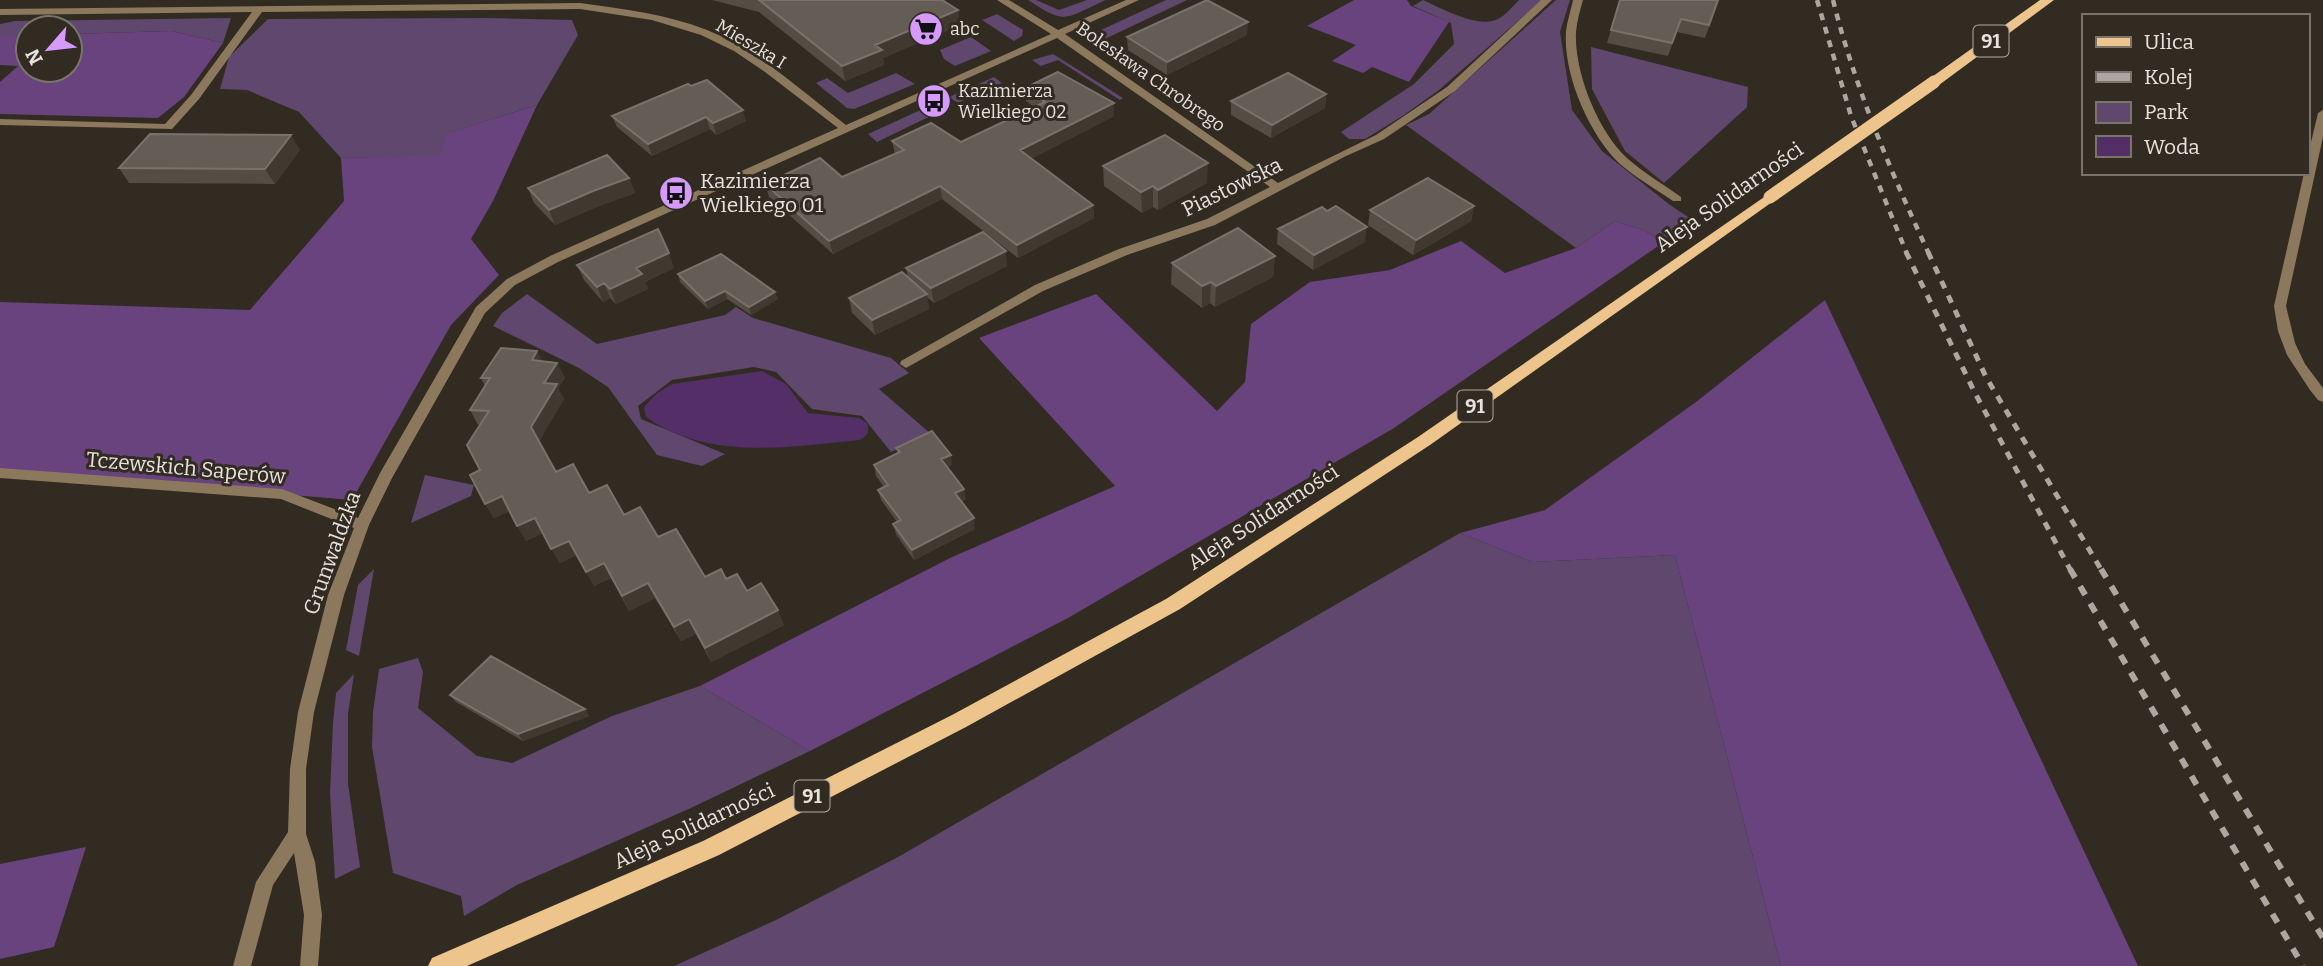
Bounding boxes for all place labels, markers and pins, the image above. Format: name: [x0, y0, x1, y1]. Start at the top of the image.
supermarket icon: abc: [907, 10, 945, 48]
place label: abc: [950, 18, 980, 40]
place label: Kazimierza Wielkiego 02: [958, 80, 1066, 123]
bus stop icon: Kazimierza Wielkiego 02: [915, 82, 953, 120]
place label: Kazimierza Wielkiego 01: [700, 168, 824, 218]
bus stop icon: Kazimierza Wielkiego 01: [657, 174, 695, 212]

